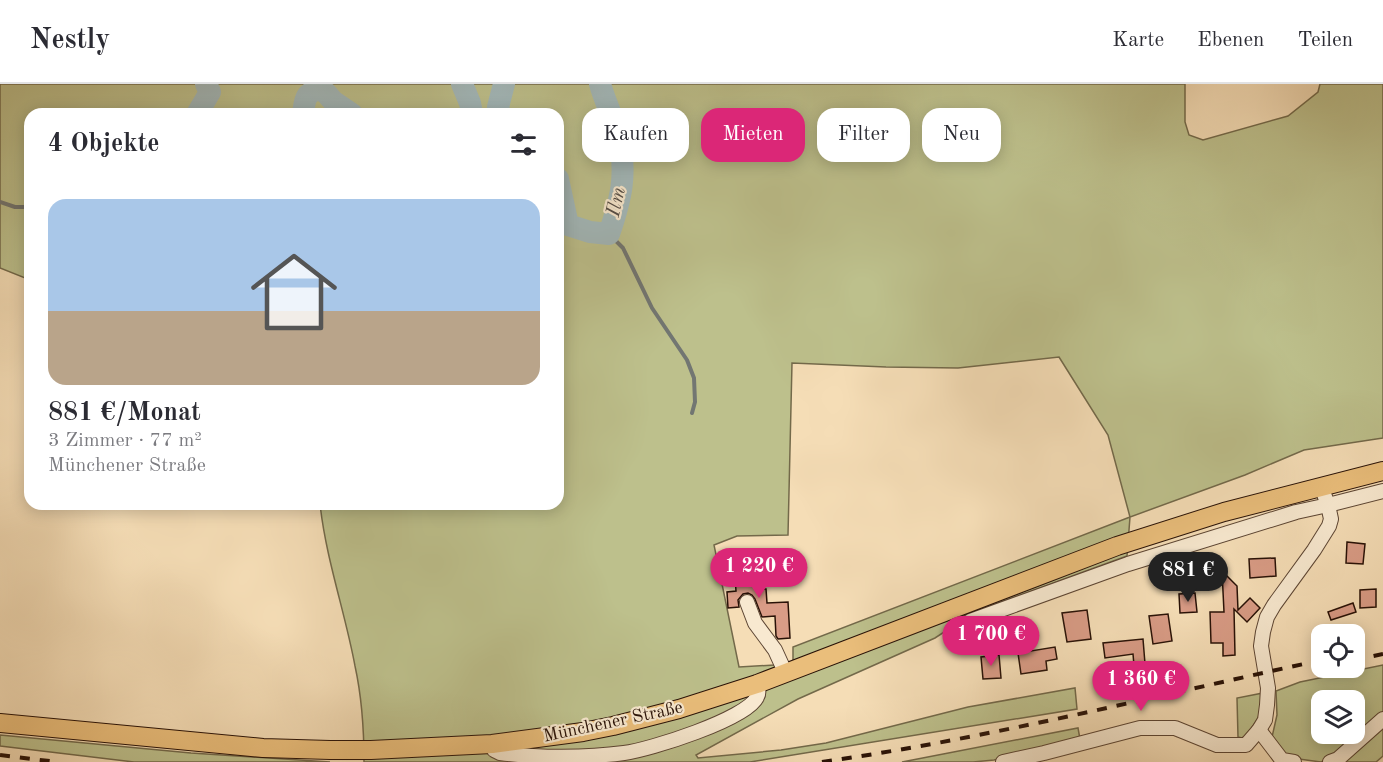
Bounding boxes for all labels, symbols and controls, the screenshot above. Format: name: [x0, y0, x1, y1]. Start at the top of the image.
text: Nestly: [30, 27, 110, 55]
text: Karte: [1112, 30, 1164, 51]
text: Ebenen: [1197, 30, 1264, 51]
text: Teilen: [1297, 30, 1353, 51]
chip: Kaufen: [582, 108, 689, 162]
chip: Mieten: [701, 108, 805, 162]
chip: Filter: [817, 108, 910, 162]
chip: Neu: [922, 108, 1001, 162]
icon: filters: [507, 128, 540, 161]
text: 4 Objekte: [48, 131, 160, 157]
water label: Ilm: [604, 185, 630, 220]
icon: home: [240, 238, 348, 346]
text: 881 €/Monat: [48, 400, 201, 426]
text: 3 Zimmer · 77 m²: [48, 431, 202, 451]
text: Münchener Straße: [48, 456, 206, 476]
pin: 1 220 €: [704, 548, 814, 599]
pin: 881 €: [1146, 552, 1230, 603]
text: 1 220 €: [724, 557, 794, 577]
text: 881 €: [1162, 561, 1214, 581]
pin: 1 700 €: [936, 616, 1046, 667]
map controls: [1311, 624, 1365, 744]
button: locate: [1311, 624, 1365, 678]
text: 1 700 €: [956, 625, 1026, 645]
pin: 1 360 €: [1086, 661, 1196, 712]
text: 1 360 €: [1106, 670, 1176, 690]
button: layers: [1311, 690, 1365, 744]
street label: Münchener Straße: [542, 698, 684, 746]

